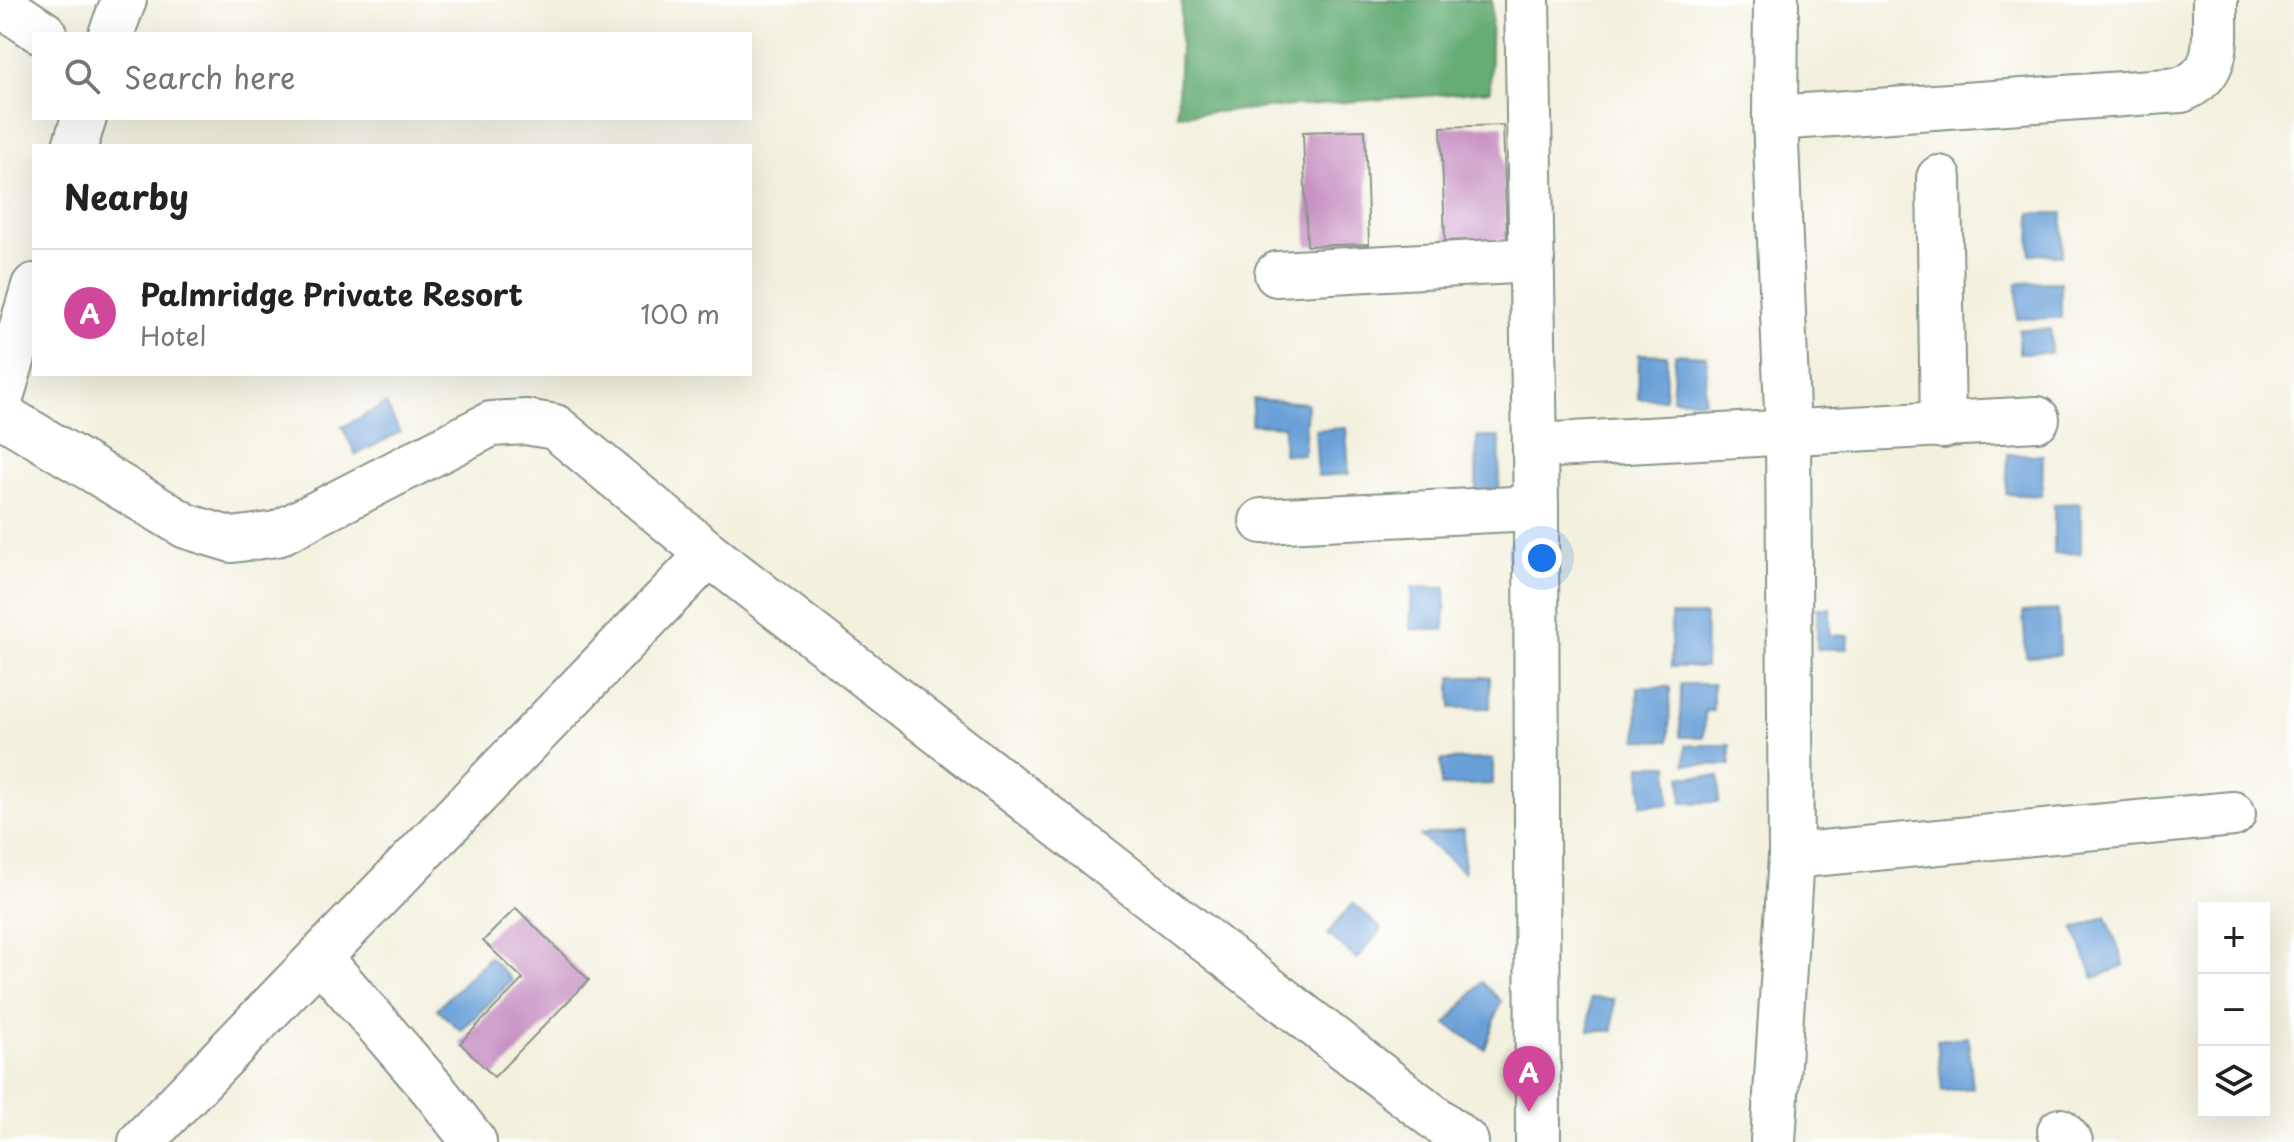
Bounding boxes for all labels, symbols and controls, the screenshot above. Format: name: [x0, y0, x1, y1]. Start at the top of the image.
search box: [32, 32, 752, 120]
icon: search: [60, 54, 104, 98]
text: Search here: [124, 54, 296, 99]
text: Nearby: [64, 170, 189, 222]
text: Palmridge Private Resort: [140, 271, 523, 316]
text: A: [80, 294, 100, 333]
text: 100 m: [640, 294, 720, 333]
text: Hotel: [140, 316, 206, 355]
your location: [1522, 538, 1562, 578]
map controls: [2198, 902, 2270, 1118]
button: +: [2198, 902, 2270, 974]
button: −: [2198, 974, 2270, 1046]
pin: A: [1503, 1046, 1555, 1112]
button: layers: [2198, 1046, 2270, 1118]

